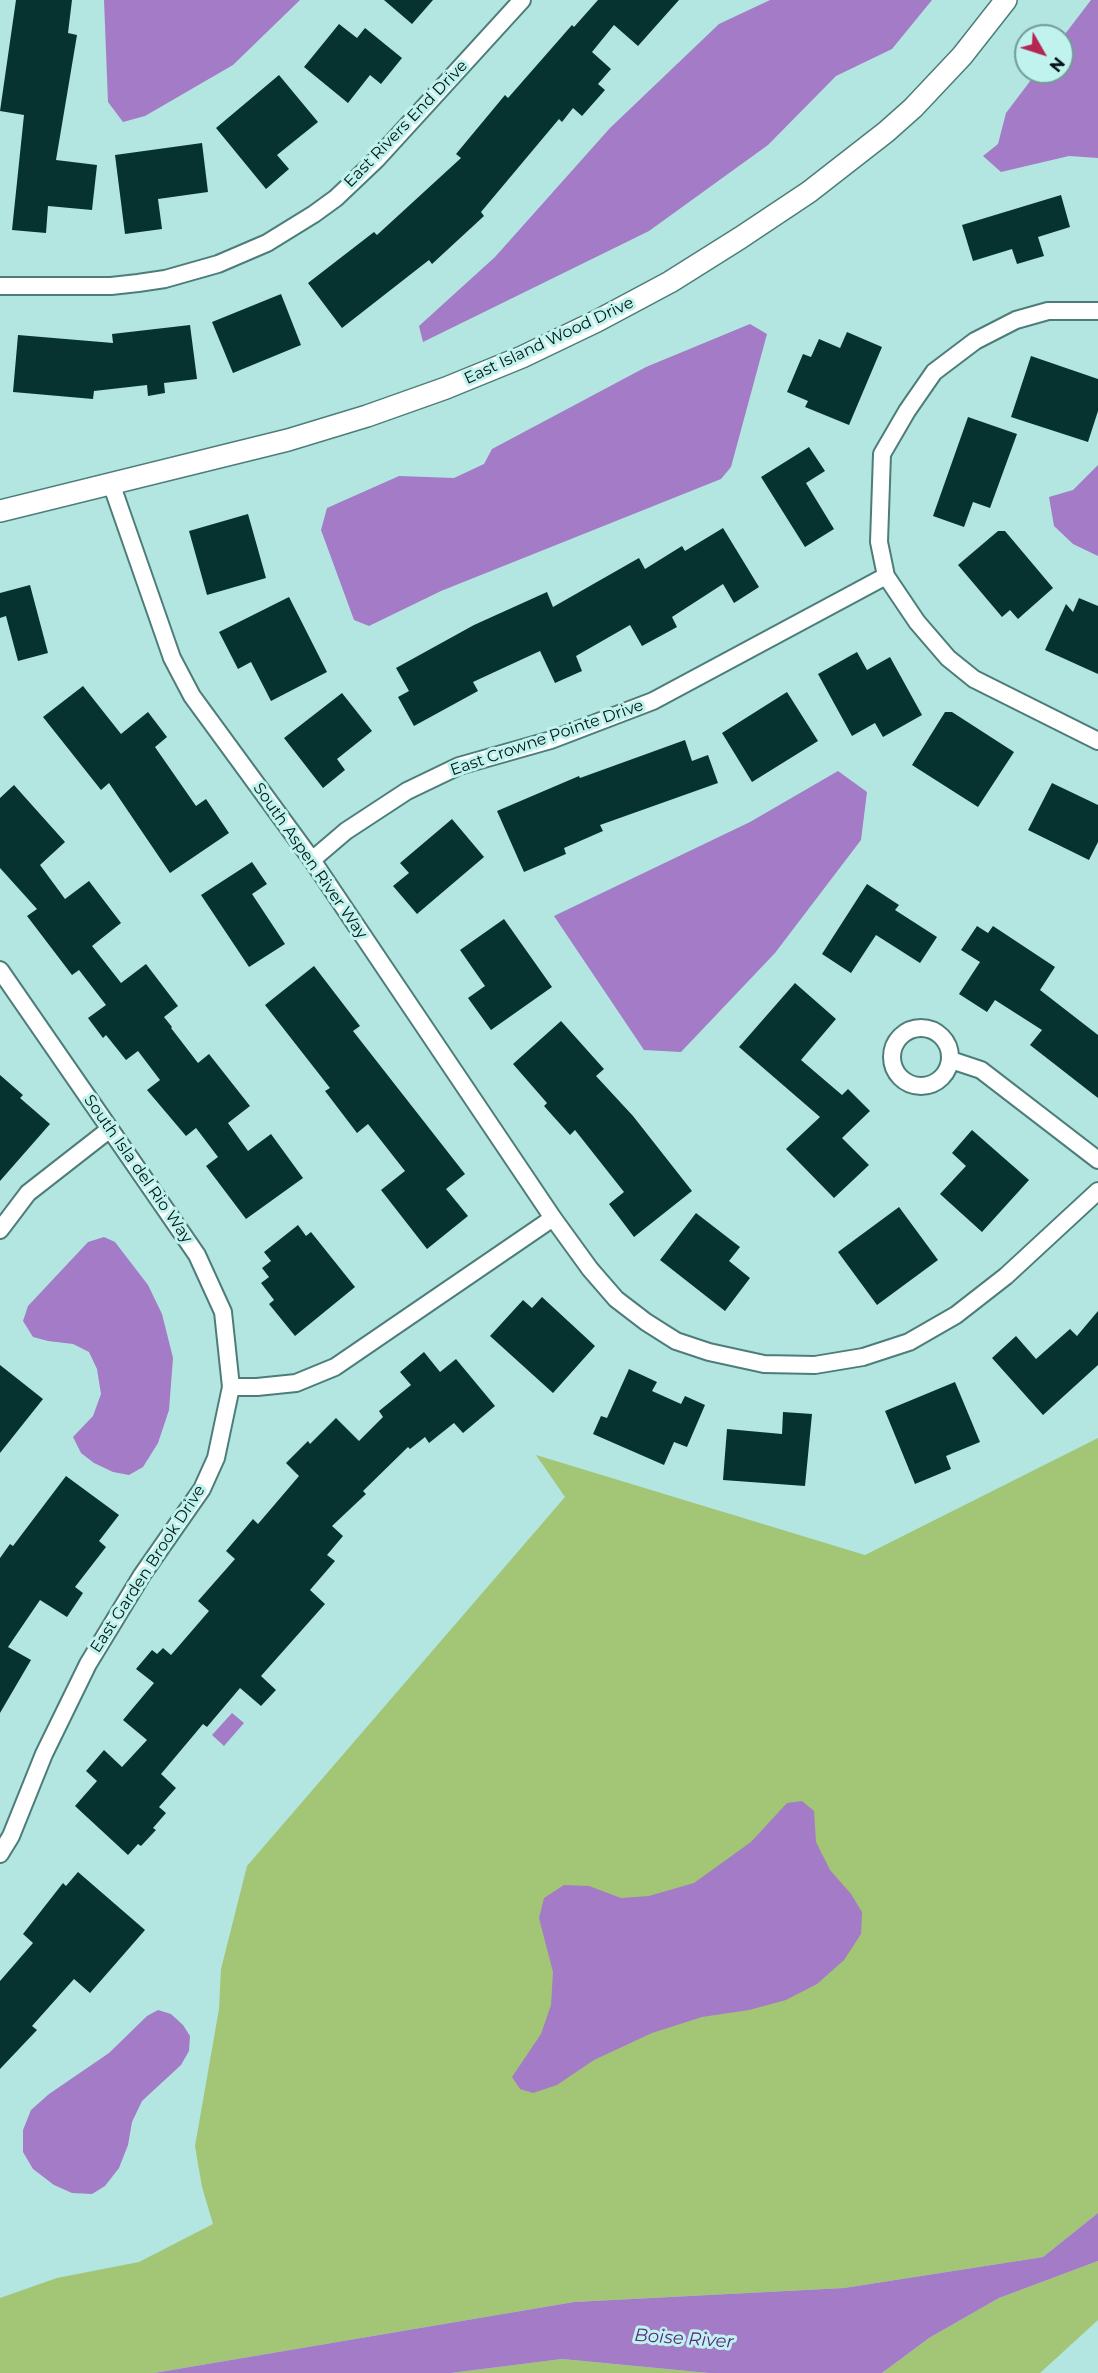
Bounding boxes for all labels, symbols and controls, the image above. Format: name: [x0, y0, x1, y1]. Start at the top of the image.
north arrow: [1014, 24, 1074, 84]
text: N: [1045, 53, 1068, 75]
street label: East Rivers End Drive: [340, 56, 472, 192]
street label: East Island Wood Drive: [461, 293, 637, 389]
street label: East Crowne Pointe Drive: [448, 696, 646, 780]
street label: South Aspen River Way: [249, 779, 371, 943]
street label: South Isla del Rio Way: [80, 1091, 196, 1247]
street label: East Garden Brook Drive: [87, 1482, 209, 1656]
water label: Boise River: [634, 2325, 734, 2353]

